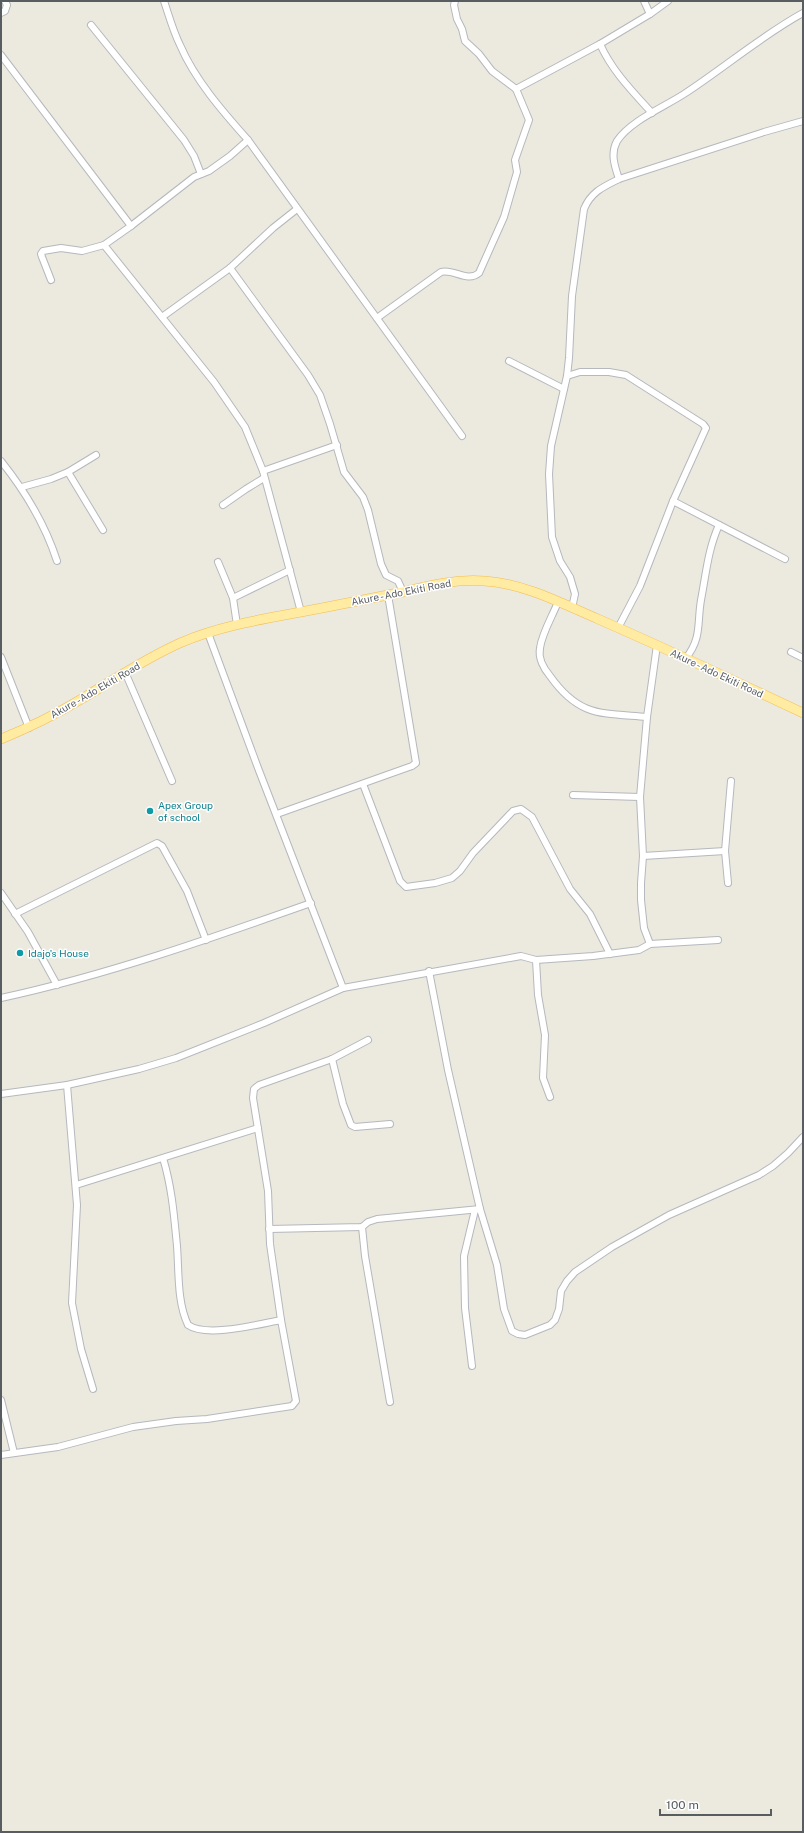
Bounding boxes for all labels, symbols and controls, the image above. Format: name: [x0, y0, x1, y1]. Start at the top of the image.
street label: Akure - Ado Ekiti Road: [350, 576, 452, 608]
street label: Akure - Ado Ekiti Road: [669, 646, 766, 700]
street label: Akure - Ado Ekiti Road: [48, 659, 142, 721]
place label: Apex Group of school: [158, 799, 213, 823]
marker: Apex Group of school: [145, 806, 155, 816]
place label: Idajo's House: [28, 947, 89, 959]
marker: Idajo's House: [15, 948, 25, 958]
scale bar: [660, 1791, 771, 1817]
text: 100 m: [666, 1798, 699, 1812]

